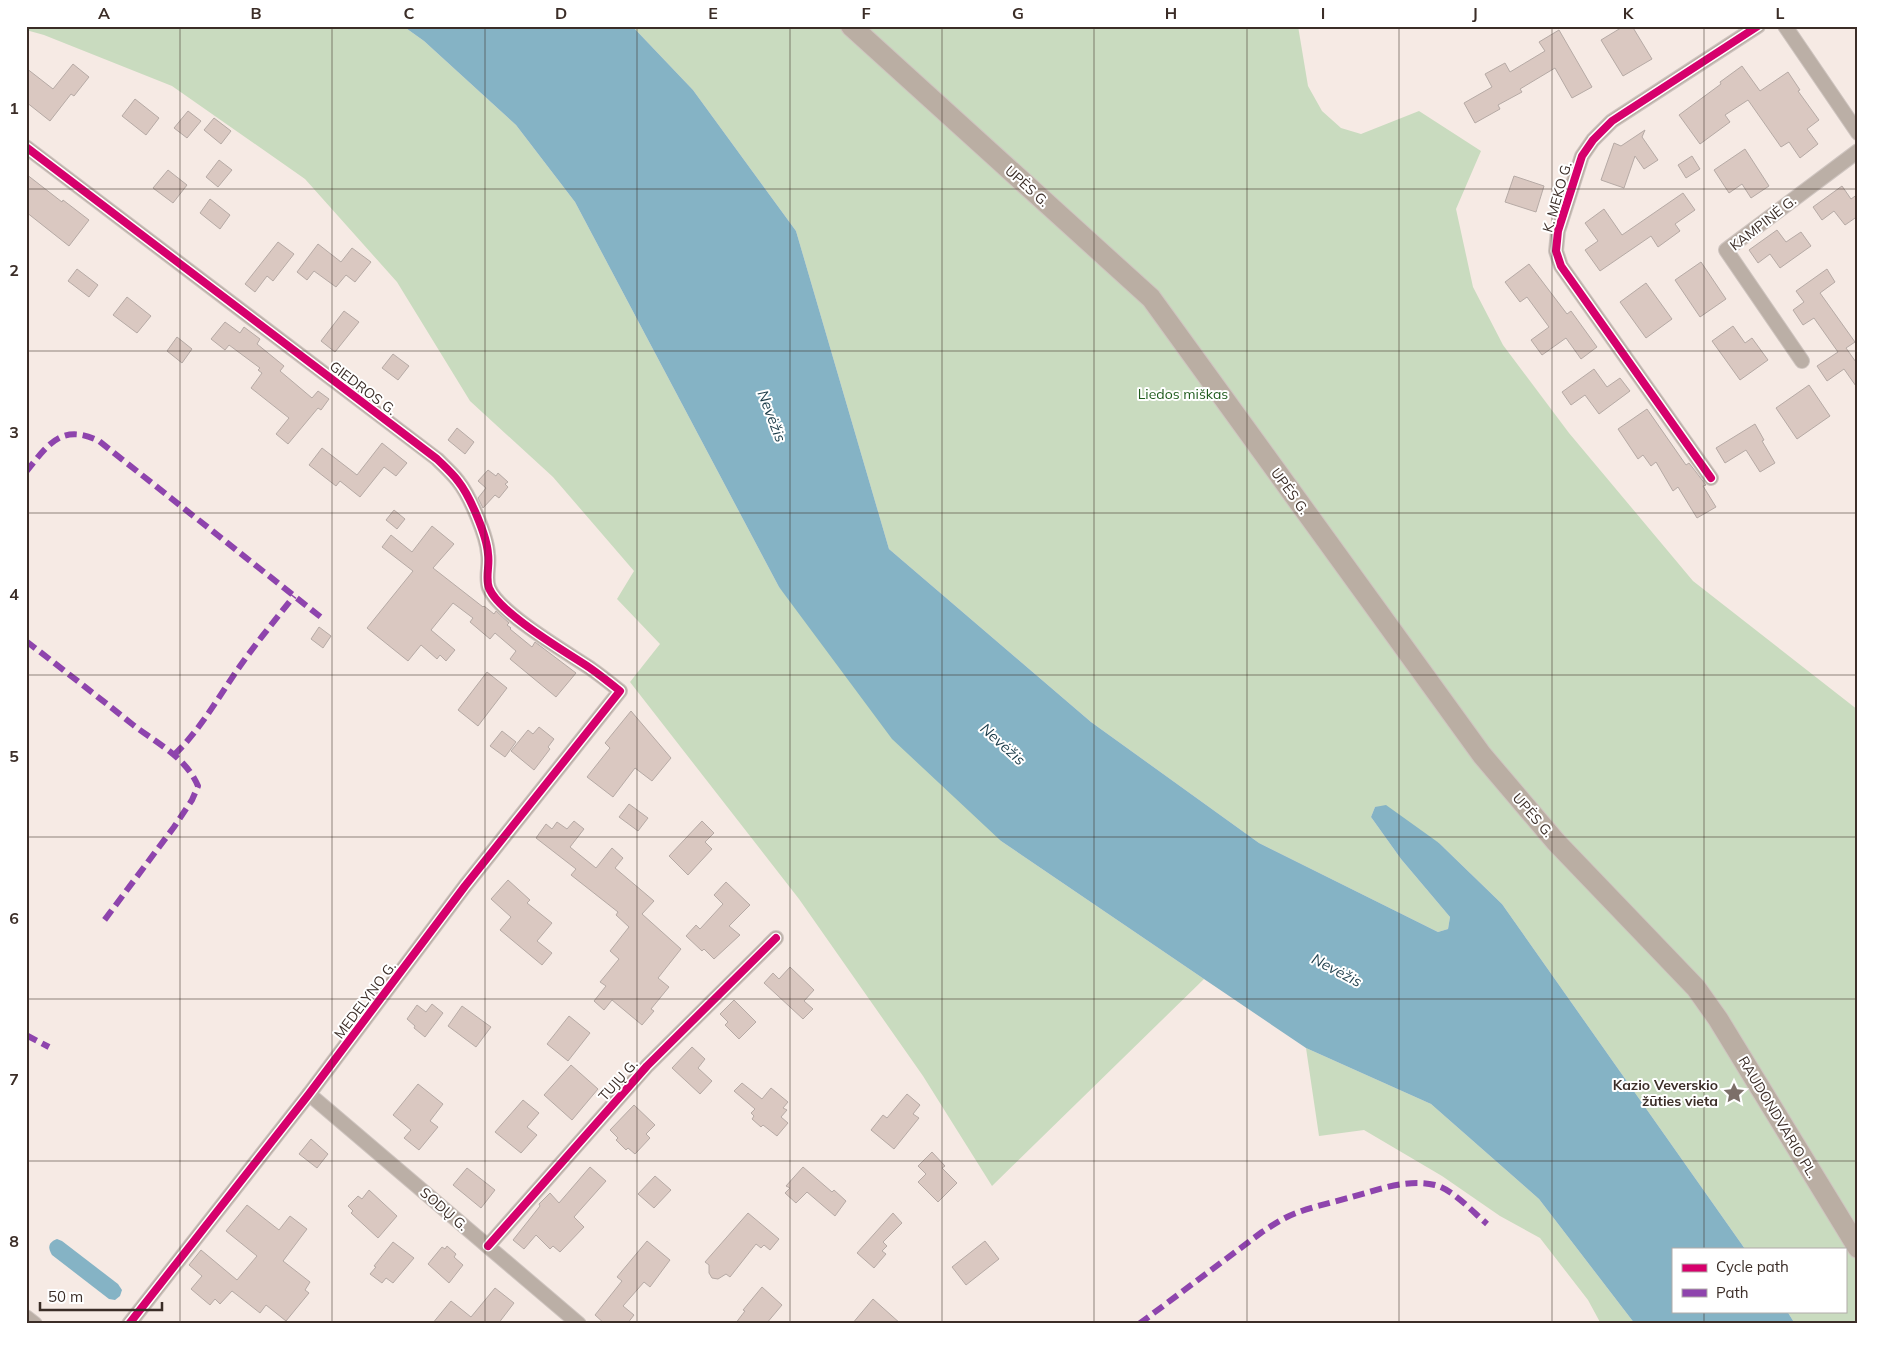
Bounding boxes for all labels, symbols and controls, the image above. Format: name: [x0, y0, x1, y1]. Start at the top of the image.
text: A: [98, 3, 110, 23]
text: B: [250, 3, 262, 23]
text: C: [404, 3, 415, 23]
text: D: [555, 3, 567, 23]
text: E: [708, 3, 718, 23]
text: F: [861, 3, 871, 23]
text: G: [1012, 3, 1024, 23]
text: H: [1165, 3, 1177, 23]
text: I: [1321, 3, 1325, 23]
text: J: [1472, 3, 1478, 23]
text: K: [1623, 3, 1635, 23]
text: L: [1776, 3, 1785, 23]
text: 1: [9, 98, 19, 118]
street label: K. MEKO G.: [1538, 160, 1576, 234]
street label: UPĖS G.: [1001, 162, 1053, 210]
street label: KAMPINĖ G.: [1726, 191, 1800, 255]
text: 2: [9, 260, 19, 280]
street label: GIEDROS G.: [326, 357, 400, 419]
park label: Liedos miškas: [1138, 385, 1228, 403]
water label: Nevėžis: [753, 387, 791, 445]
text: 3: [9, 422, 19, 442]
street label: UPĖS G.: [1267, 464, 1313, 518]
text: 4: [9, 584, 19, 604]
water label: Nevėžis: [977, 719, 1029, 769]
text: 5: [9, 746, 19, 766]
street label: UPĖS G.: [1509, 789, 1557, 841]
text: 6: [9, 908, 19, 928]
water label: Nevėžis: [1309, 949, 1365, 991]
street label: MEDELYNO G.: [330, 958, 400, 1042]
street label: RAUDONDVARIO PL.: [1734, 1053, 1822, 1181]
street label: TUJŲ G.: [595, 1055, 641, 1105]
text: 7: [9, 1069, 19, 1089]
place label: Kazio Veverskio žūties vieta: [1613, 1076, 1718, 1110]
place icon: Kazio Veverskio žūties vieta: [1721, 1080, 1747, 1106]
street label: SODŲ G.: [416, 1183, 472, 1235]
text: 8: [9, 1231, 19, 1251]
legend: [1672, 1248, 1846, 1312]
text: Cycle path: [1716, 1257, 1789, 1276]
scale bar: [40, 1280, 162, 1312]
text: Path: [1716, 1283, 1748, 1302]
text: 50 m: [48, 1287, 83, 1306]

